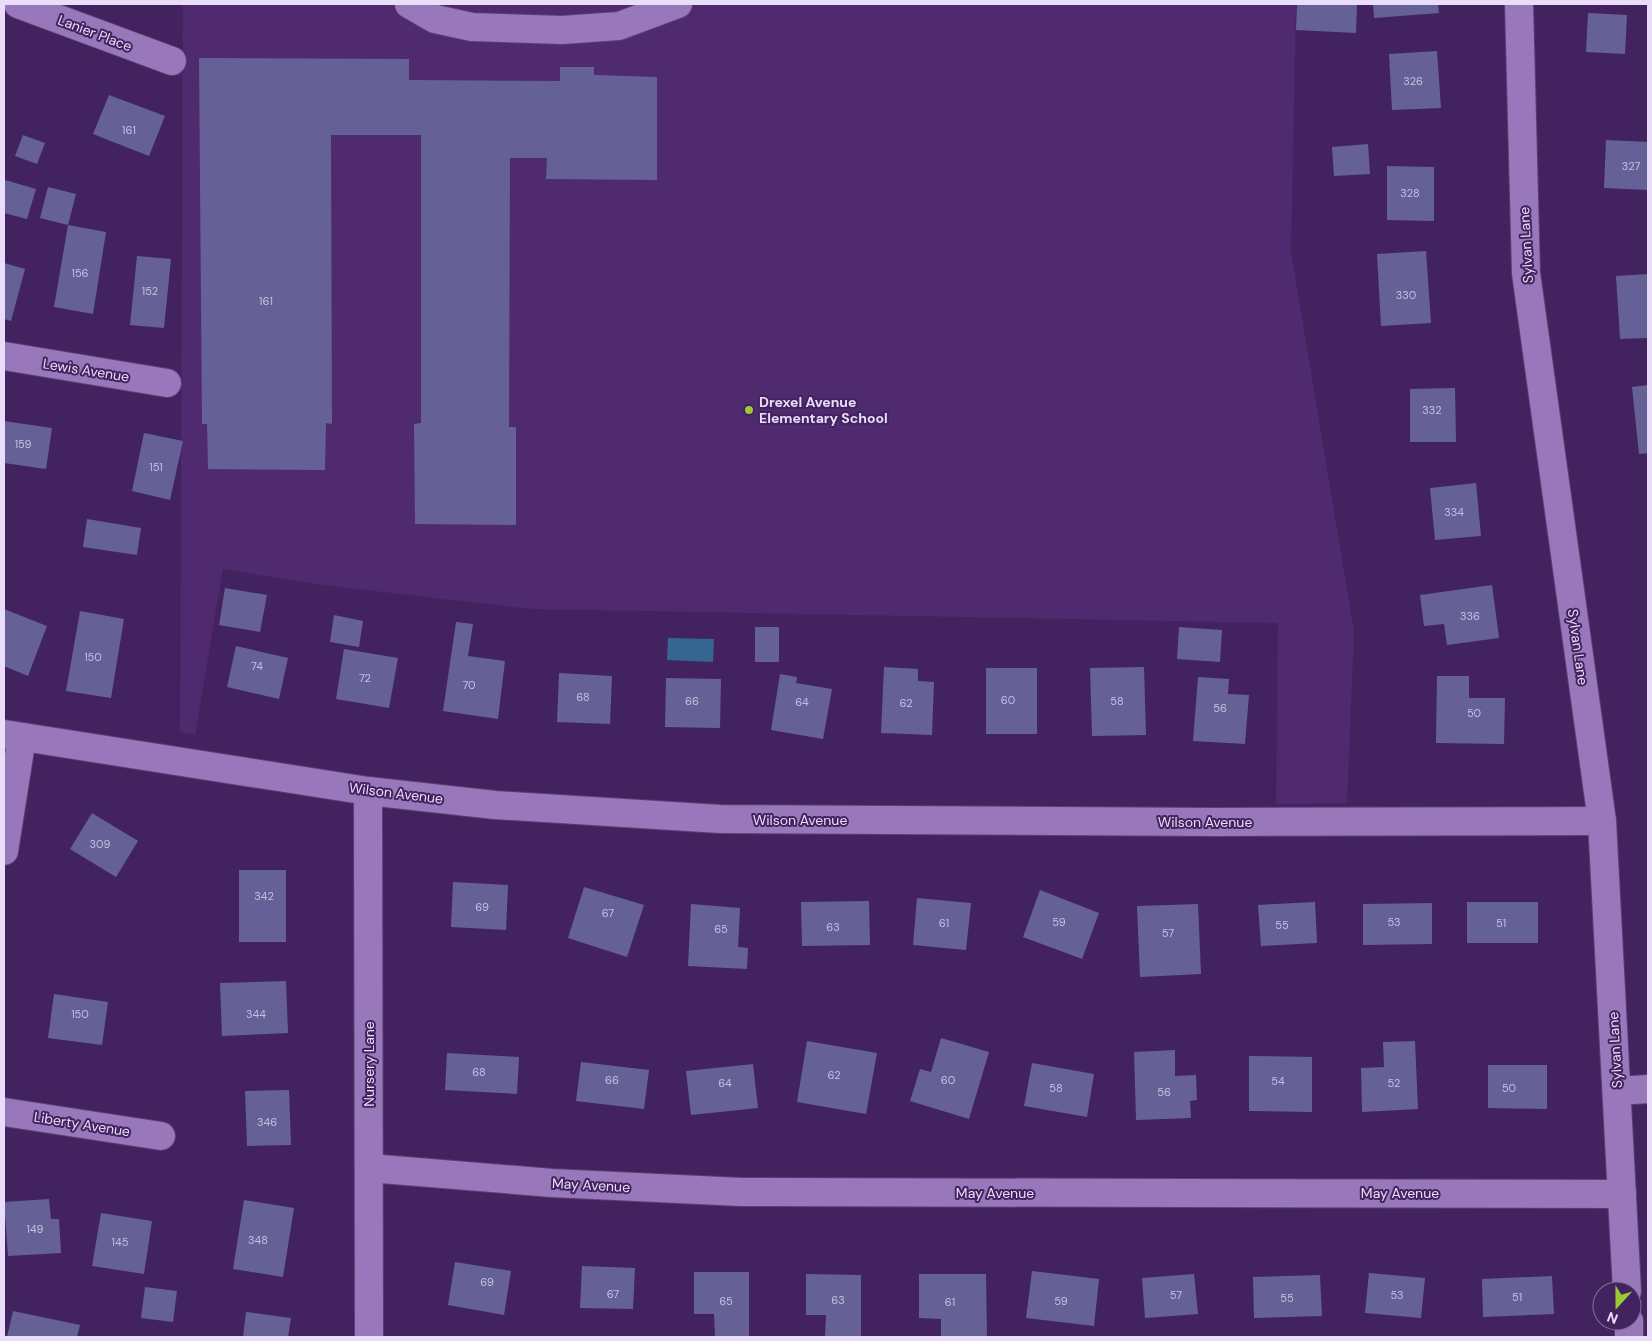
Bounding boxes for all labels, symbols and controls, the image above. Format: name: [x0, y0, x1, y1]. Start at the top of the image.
street label: Lanier Place: [55, 11, 135, 55]
house number: 326: [1403, 74, 1423, 88]
house number: 161: [122, 123, 136, 137]
house number: 327: [1622, 159, 1640, 173]
house number: 328: [1400, 186, 1420, 200]
street label: Sylvan Lane: [1515, 206, 1537, 284]
house number: 156: [71, 266, 89, 280]
house number: 152: [142, 284, 158, 298]
house number: 330: [1396, 288, 1416, 302]
house number: 161: [259, 294, 273, 308]
street label: Lewis Avenue: [42, 354, 130, 386]
place label: Drexel Avenue Elementary School: [759, 393, 888, 427]
house number: 332: [1422, 403, 1442, 417]
marker: Drexel Avenue Elementary School: [743, 404, 755, 416]
house number: 159: [15, 437, 31, 451]
house number: 151: [149, 460, 163, 474]
house number: 334: [1444, 505, 1464, 519]
street label: Sylvan Lane: [1564, 608, 1592, 686]
house number: 336: [1460, 609, 1480, 623]
house number: 150: [84, 650, 102, 664]
house number: 74: [251, 659, 263, 673]
house number: 72: [359, 671, 371, 685]
house number: 70: [462, 678, 476, 692]
house number: 68: [576, 690, 590, 704]
house number: 60: [1001, 693, 1015, 707]
house number: 66: [685, 694, 699, 708]
house number: 58: [1110, 694, 1124, 708]
house number: 64: [795, 695, 809, 709]
house number: 62: [900, 696, 912, 710]
house number: 56: [1213, 701, 1227, 715]
house number: 50: [1467, 706, 1481, 720]
street label: Wilson Avenue: [348, 778, 444, 808]
street label: Wilson Avenue: [753, 811, 847, 829]
street label: Wilson Avenue: [1158, 813, 1252, 831]
house number: 309: [90, 837, 111, 851]
house number: 342: [254, 889, 274, 903]
house number: 69: [475, 900, 489, 914]
house number: 67: [602, 906, 614, 920]
house number: 59: [1052, 915, 1066, 929]
house number: 53: [1387, 915, 1401, 929]
house number: 61: [939, 916, 949, 930]
house number: 51: [1496, 916, 1506, 930]
house number: 55: [1275, 918, 1289, 932]
house number: 63: [826, 920, 840, 934]
house number: 65: [714, 922, 728, 936]
house number: 57: [1162, 926, 1174, 940]
house number: 150: [71, 1007, 89, 1021]
house number: 344: [246, 1007, 266, 1021]
street label: Sylvan Lane: [1604, 1011, 1626, 1089]
street label: Nursery Lane: [360, 1021, 378, 1107]
house number: 68: [472, 1065, 486, 1079]
house number: 62: [828, 1068, 840, 1082]
house number: 66: [605, 1073, 619, 1087]
house number: 60: [941, 1073, 955, 1087]
house number: 54: [1271, 1074, 1285, 1088]
house number: 64: [718, 1076, 732, 1090]
house number: 52: [1388, 1076, 1400, 1090]
house number: 58: [1049, 1081, 1063, 1095]
house number: 50: [1502, 1081, 1516, 1095]
house number: 56: [1157, 1085, 1171, 1099]
street label: Liberty Avenue: [33, 1108, 131, 1140]
house number: 346: [257, 1115, 277, 1129]
street label: May Avenue: [551, 1174, 631, 1196]
street label: May Avenue: [956, 1184, 1034, 1202]
street label: May Avenue: [1361, 1184, 1439, 1202]
house number: 149: [26, 1222, 44, 1236]
house number: 348: [248, 1233, 268, 1247]
house number: 145: [112, 1235, 129, 1249]
house number: 69: [480, 1275, 494, 1289]
north arrow: [1592, 1281, 1642, 1331]
house number: 67: [607, 1287, 619, 1301]
house number: 57: [1170, 1288, 1182, 1302]
house number: 53: [1390, 1288, 1404, 1302]
house number: 51: [1512, 1290, 1522, 1304]
house number: 55: [1280, 1291, 1294, 1305]
house number: 63: [831, 1293, 845, 1307]
house number: 65: [719, 1294, 733, 1308]
house number: 59: [1054, 1294, 1068, 1308]
house number: 61: [945, 1295, 955, 1309]
text: N: [1604, 1308, 1620, 1328]

